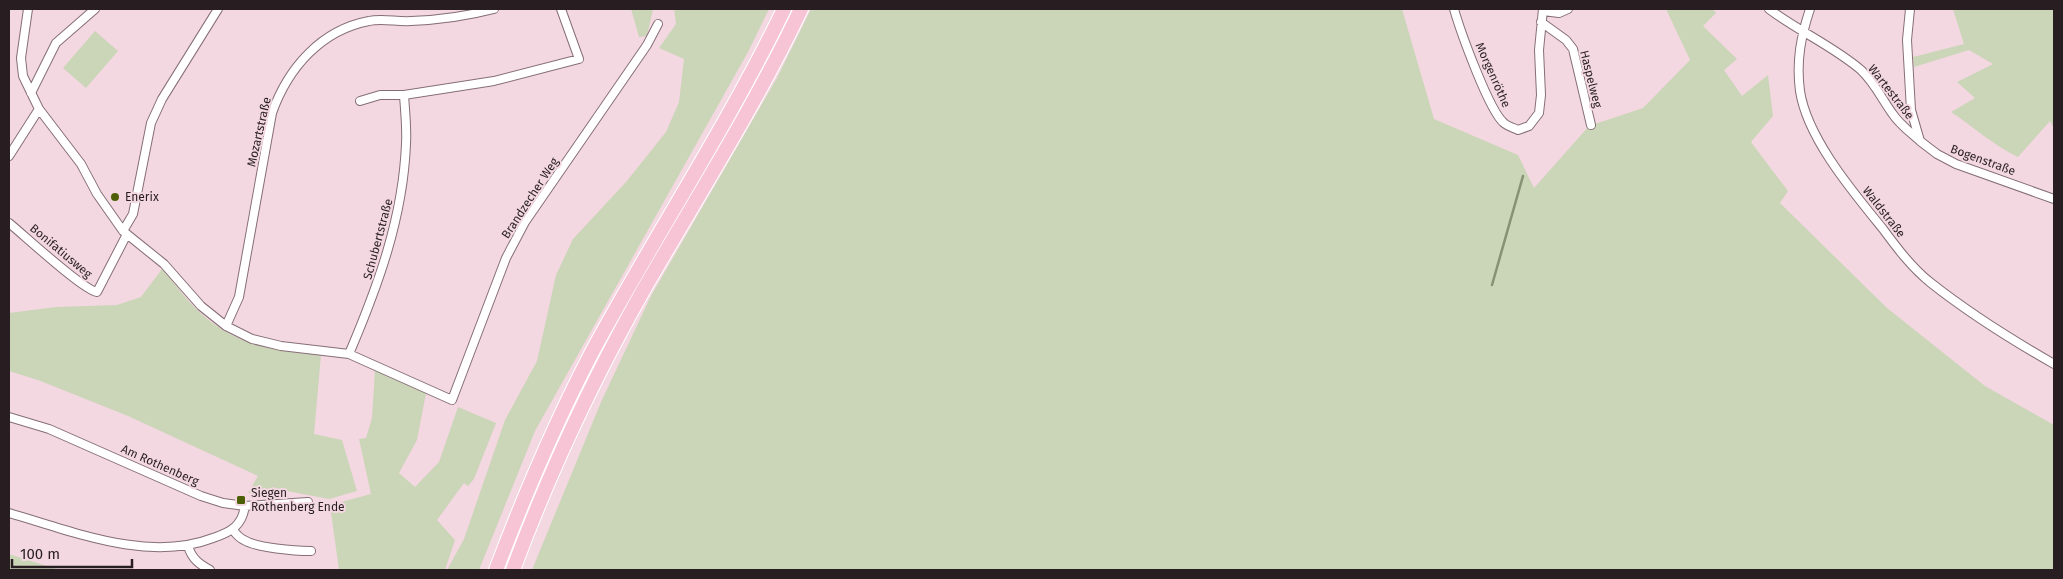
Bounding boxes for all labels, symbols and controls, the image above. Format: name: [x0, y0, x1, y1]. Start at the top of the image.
street label: Morgenröthe: [1472, 40, 1514, 110]
street label: Haspelweg: [1577, 49, 1605, 110]
street label: Wartestraße: [1865, 62, 1917, 122]
street label: Mozartstraße: [244, 96, 274, 168]
street label: Bogenstraße: [1949, 142, 2017, 178]
street label: Brandzecher Weg: [499, 154, 562, 241]
street label: Waldstraße: [1860, 184, 1908, 240]
place label: Enerix: [125, 190, 159, 204]
marker: Enerix: [109, 191, 121, 203]
street label: Schubertstraße: [360, 197, 396, 281]
street label: Bonifatiusweg: [27, 221, 95, 281]
street label: Am Rothenberg: [119, 442, 202, 489]
place label: Siegen Rothenberg Ende: [251, 486, 345, 514]
marker: Siegen Rothenberg Ende: [235, 494, 247, 506]
scale bar: [12, 536, 132, 568]
text: 100 m: [20, 545, 60, 563]

